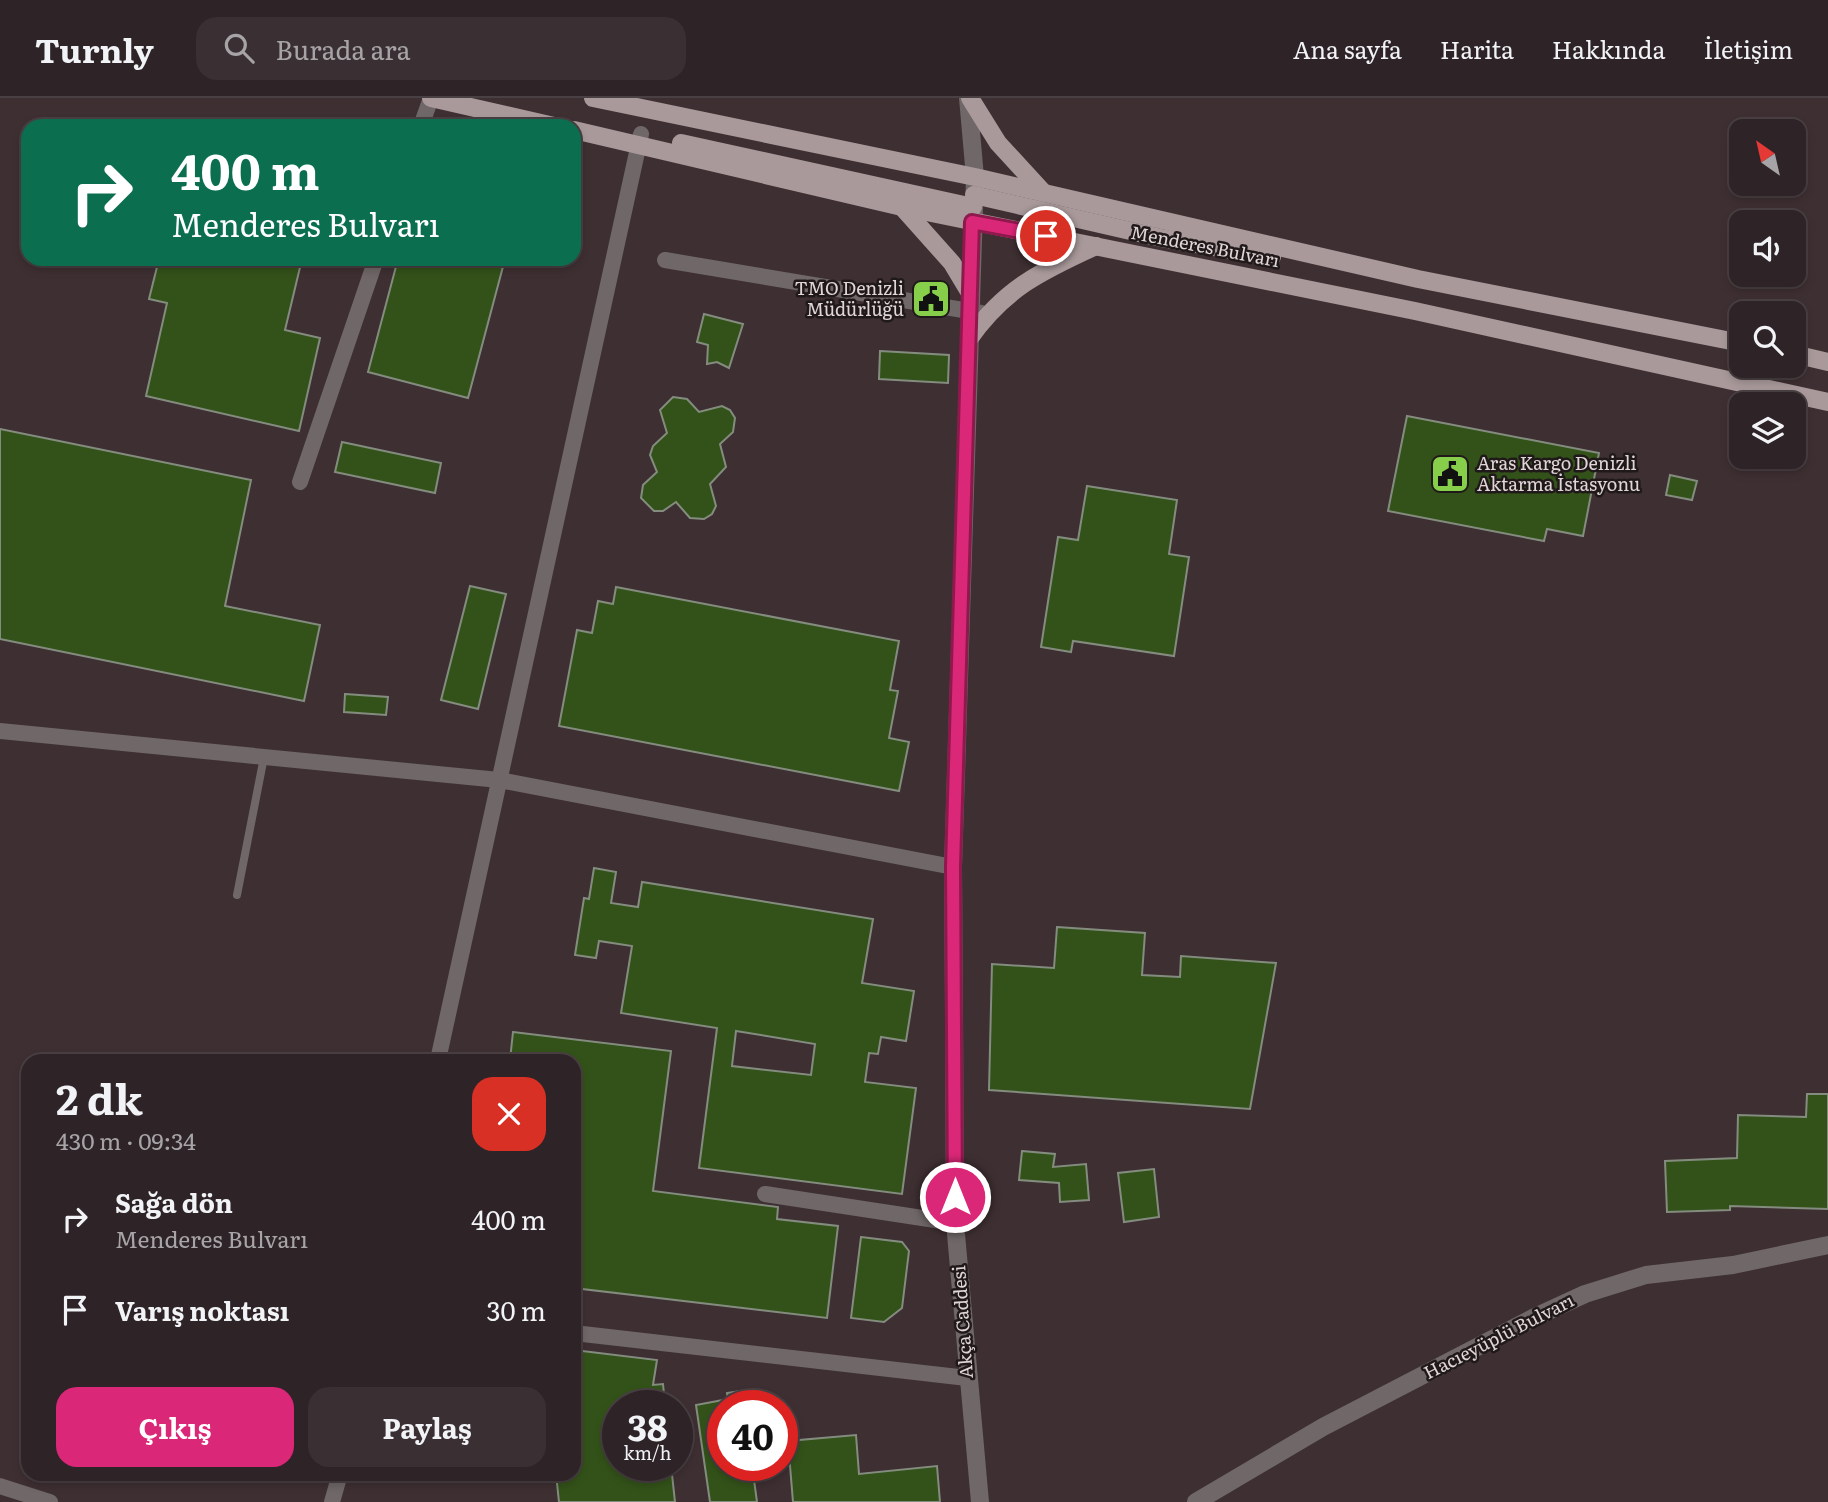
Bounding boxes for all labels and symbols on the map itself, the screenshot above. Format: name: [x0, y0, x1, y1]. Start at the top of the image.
north arrow: [1729, 119, 1806, 196]
pin: [1016, 206, 1076, 266]
street label: Menderes Bulvarı: [1129, 218, 1282, 273]
place label: TMO Denizli Müdürlüğü: [794, 274, 904, 322]
public building icon: TMO Denizli Müdürlüğü: [910, 278, 952, 320]
place label: Aras Kargo Denizli Aktarma İstasyonu: [1477, 449, 1640, 497]
public building icon: Aras Kargo Denizli Aktarma İstasyonu: [1429, 453, 1471, 495]
position arrow: [918, 1160, 992, 1234]
street label: Akça Caddesi: [944, 1265, 979, 1379]
street label: Hacıeyüplü Bulvarı: [1419, 1286, 1578, 1385]
speed limit sign: 40: [707, 1390, 798, 1481]

